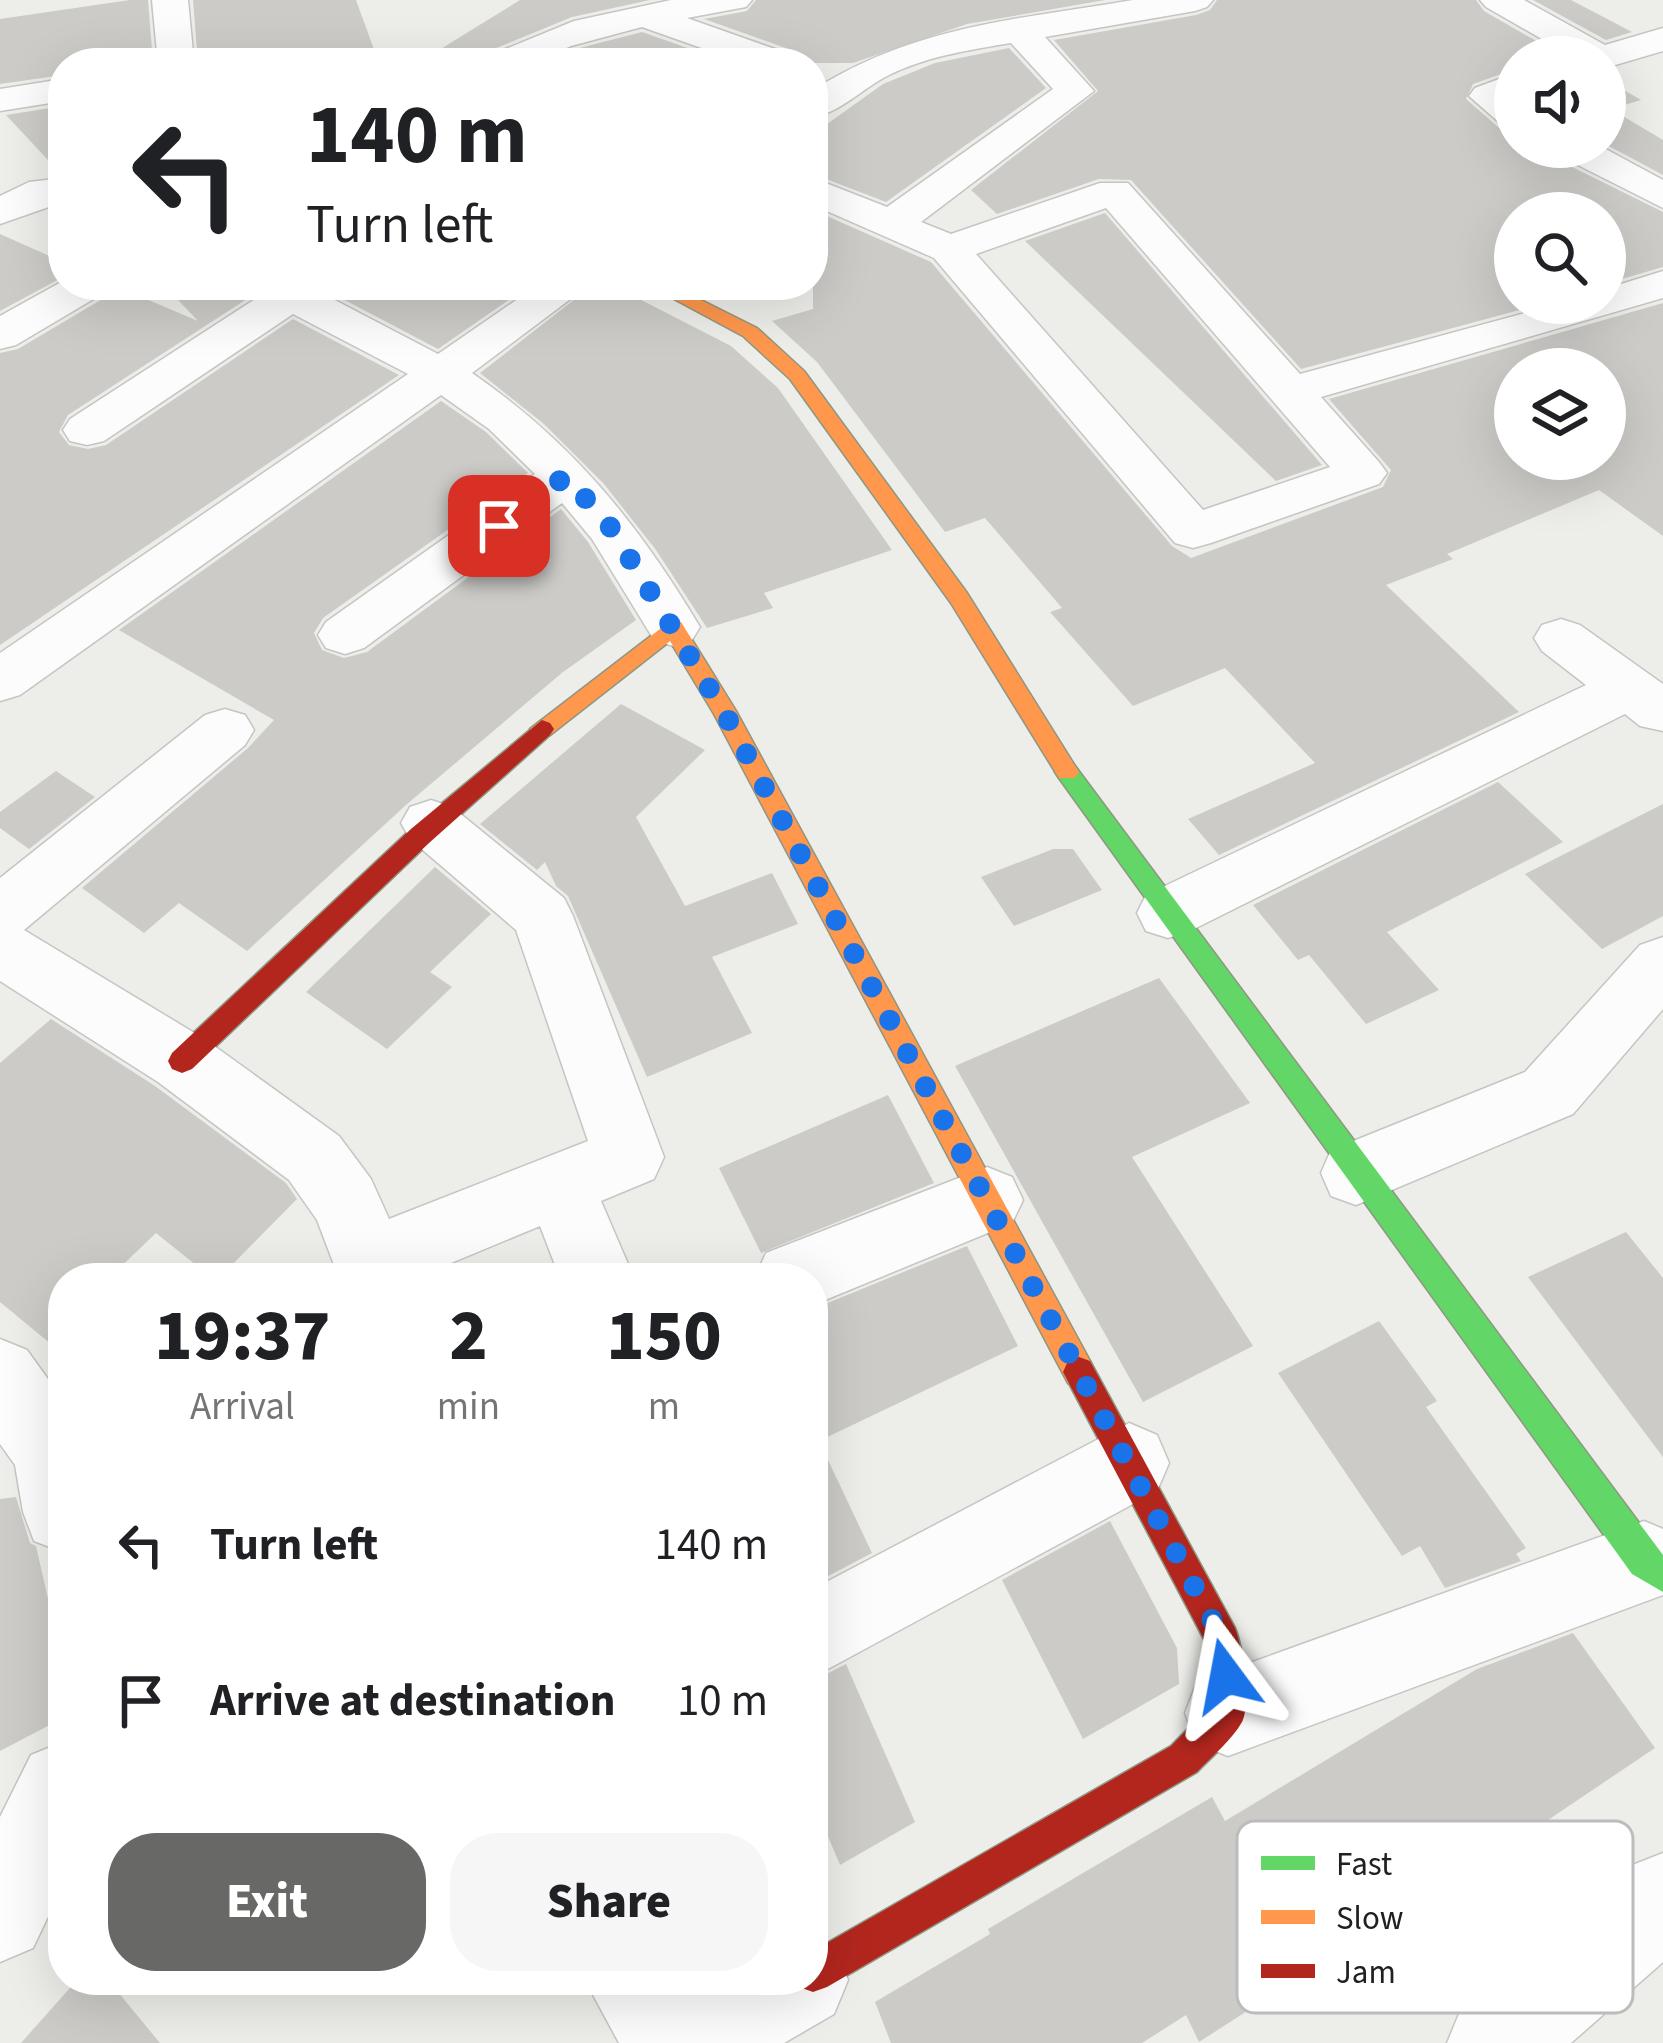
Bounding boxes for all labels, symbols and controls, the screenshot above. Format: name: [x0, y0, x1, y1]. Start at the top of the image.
map controls: [1494, 36, 1626, 480]
button: sound: [1494, 36, 1626, 168]
text: 140 m: [306, 76, 528, 196]
icon: left: [108, 96, 264, 252]
text: Turn left: [306, 187, 493, 264]
button: search: [1494, 192, 1626, 324]
button: layers: [1494, 348, 1626, 480]
pin: [448, 475, 550, 577]
icon: arrive: [466, 493, 532, 559]
text: 19:37: [154, 1285, 330, 1388]
text: 2: [449, 1285, 488, 1388]
text: 150: [606, 1285, 722, 1388]
text: Arrival: [190, 1379, 295, 1435]
text: min: [437, 1379, 500, 1435]
text: m: [648, 1379, 680, 1435]
icon: left: [108, 1512, 174, 1578]
text: Turn left: [210, 1513, 378, 1577]
text: 140 m: [655, 1513, 768, 1577]
position arrow: [1163, 1613, 1289, 1739]
icon: arrive: [108, 1668, 174, 1734]
text: Arrive at destination: [210, 1669, 615, 1733]
text: 10 m: [677, 1669, 768, 1733]
legend: [1237, 1821, 1633, 2013]
button: Exit: [108, 1833, 426, 1971]
button: Share: [450, 1833, 768, 1971]
text: Fast: [1336, 1841, 1392, 1888]
text: Slow: [1336, 1895, 1404, 1942]
text: Jam: [1336, 1949, 1396, 1996]

